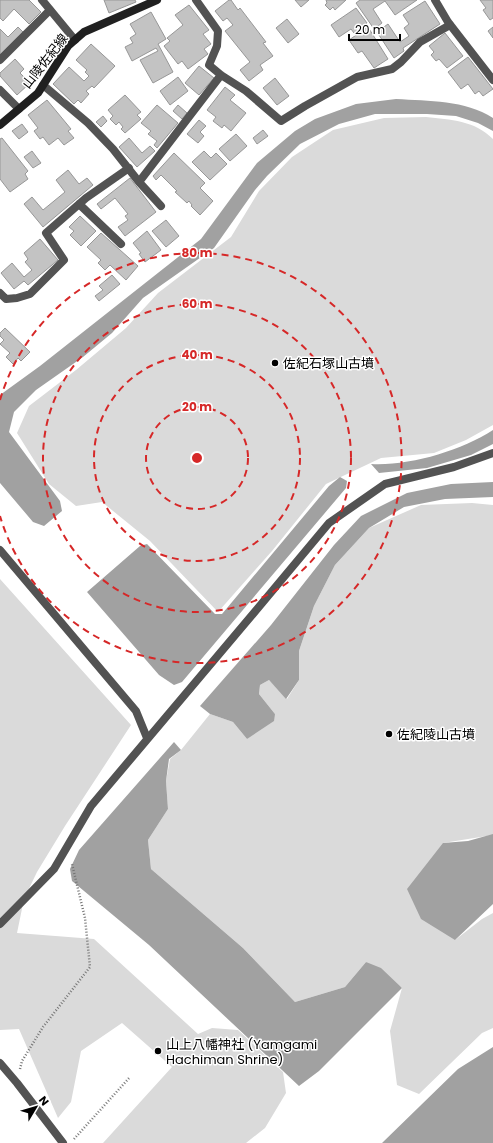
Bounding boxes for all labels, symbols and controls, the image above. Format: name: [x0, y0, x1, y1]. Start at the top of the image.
scale bar: [349, 16, 400, 42]
text: 20 m: [355, 21, 385, 38]
street label: 山陵佐紀線: [18, 30, 72, 92]
text: 80 m: [182, 244, 213, 261]
text: 60 m: [182, 295, 213, 312]
text: 40 m: [181, 346, 213, 363]
place label: 佐紀石塚山古墳: [283, 354, 374, 373]
marker: 佐紀石塚山古墳: [270, 358, 280, 368]
text: 20 m: [182, 398, 212, 415]
centre of rings: [190, 451, 204, 465]
place label: 佐紀陵山古墳: [397, 725, 475, 744]
marker: 佐紀陵山古墳: [384, 729, 394, 739]
place label: 山上八幡神社 (Yamgami Hachiman Shrine): [166, 1035, 317, 1069]
marker: 山上八幡神社 (Yamgami Hachiman Shrine): [153, 1046, 163, 1056]
north arrow: [16, 1087, 56, 1127]
text: N: [35, 1093, 53, 1109]

